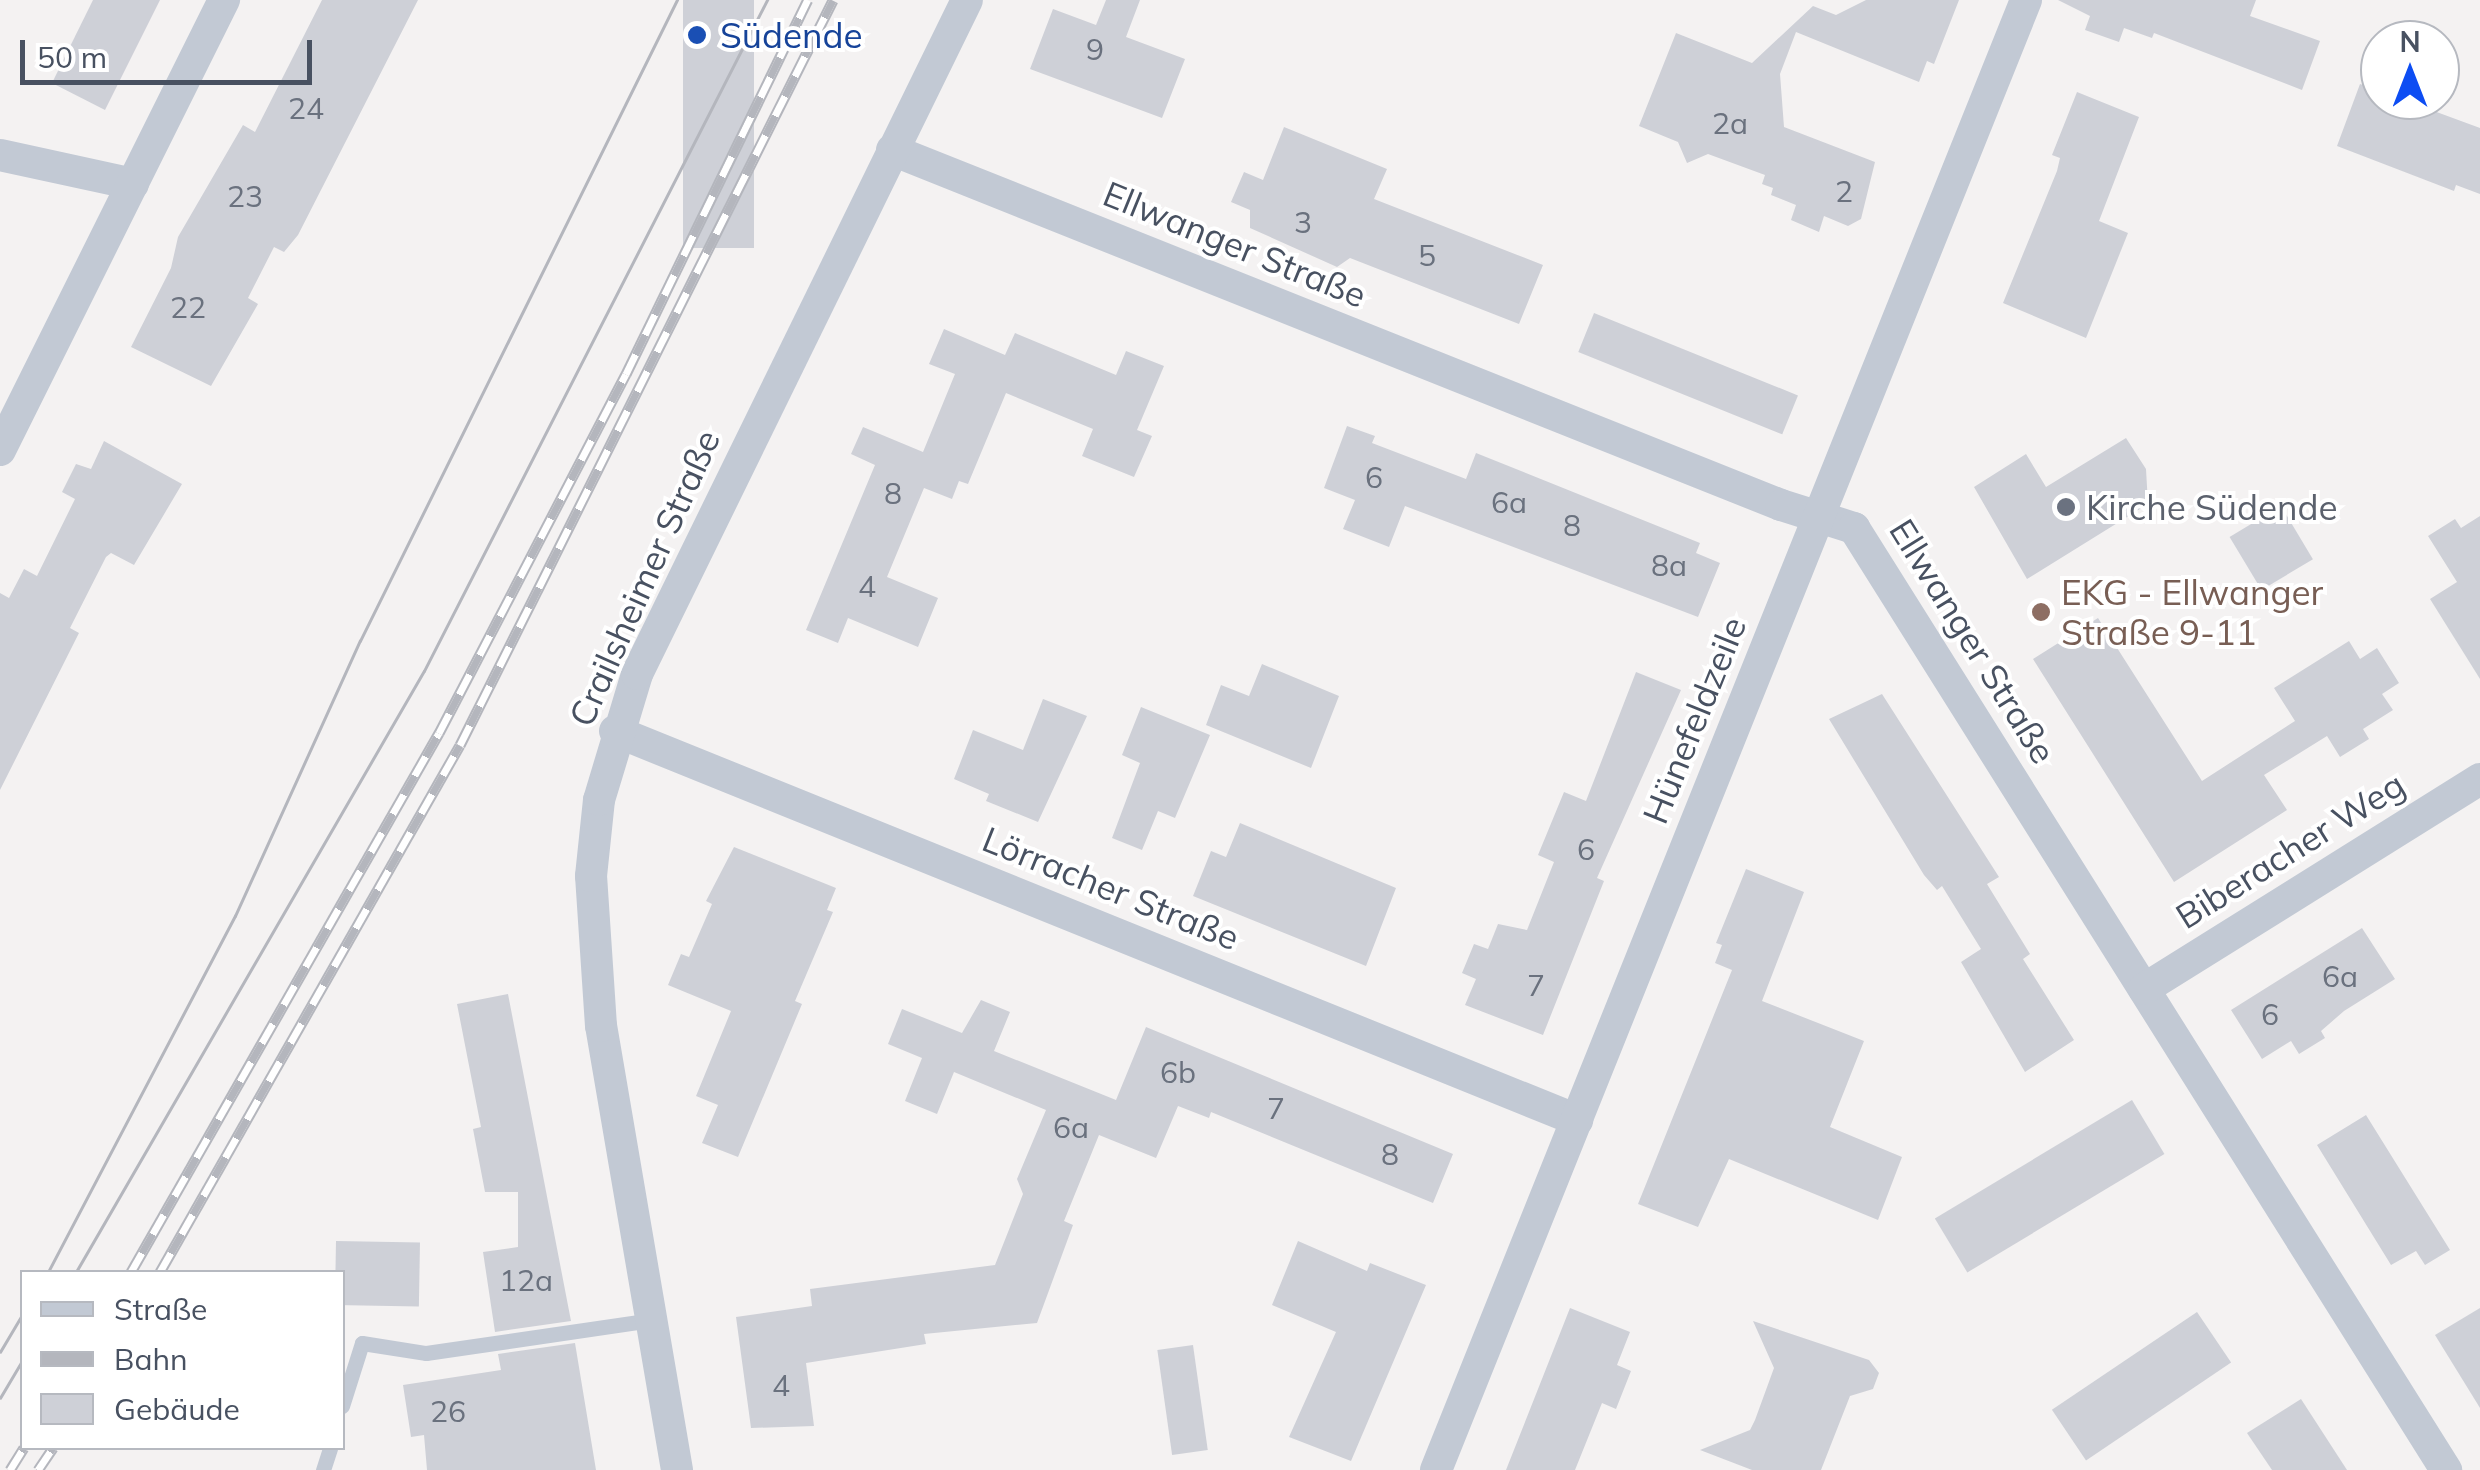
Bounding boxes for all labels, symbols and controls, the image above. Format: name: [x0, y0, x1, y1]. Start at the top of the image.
place label: Südende: [720, 14, 863, 56]
scale bar: [25, 20, 318, 82]
north arrow: [2360, 20, 2460, 120]
marker: Südende: [684, 22, 710, 48]
text: N: [2399, 24, 2421, 59]
house number: 9: [1086, 31, 1104, 67]
text: 50 m: [37, 38, 107, 76]
house number: 24: [288, 90, 324, 126]
house number: 2a: [1712, 105, 1748, 141]
street label: Ellwanger Straße: [1098, 172, 1372, 316]
house number: 2: [1835, 173, 1853, 209]
house number: 23: [227, 178, 263, 214]
house number: 3: [1294, 204, 1312, 240]
house number: 5: [1418, 237, 1436, 273]
house number: 22: [170, 289, 206, 325]
street label: Crailsheimer Straße: [560, 423, 728, 733]
house number: 6: [1365, 459, 1383, 495]
house number: 8: [884, 475, 902, 511]
house number: 6a: [1491, 484, 1527, 520]
place label: Kirche Südende: [2086, 486, 2338, 528]
marker: Kirche Südende: [2055, 496, 2077, 518]
house number: 8: [1563, 507, 1581, 543]
street label: Ellwanger Straße: [1881, 511, 2065, 771]
house number: 8a: [1651, 547, 1687, 583]
house number: 4: [858, 568, 876, 604]
place label: EKG - Ellwanger Straße 9-11: [2061, 571, 2323, 653]
marker: EKG - Ellwanger Straße 9-11: [2030, 601, 2052, 623]
street label: Hünefeldzeile: [1634, 611, 1754, 829]
street label: Biberacher Weg: [2168, 763, 2412, 937]
street label: Lörracher Straße: [977, 817, 1245, 959]
house number: 6: [1577, 831, 1595, 867]
house number: 6a: [2322, 958, 2358, 994]
house number: 7: [1527, 967, 1545, 1003]
house number: 6: [2261, 996, 2279, 1032]
house number: 6b: [1160, 1054, 1196, 1090]
house number: 7: [1267, 1090, 1285, 1126]
house number: 6a: [1053, 1109, 1089, 1145]
house number: 8: [1381, 1136, 1399, 1172]
house number: 12a: [499, 1262, 553, 1298]
legend: [20, 1270, 345, 1450]
text: Straße: [114, 1290, 207, 1328]
text: Bahn: [114, 1340, 188, 1378]
house number: 4: [772, 1367, 790, 1403]
text: Gebäude: [114, 1390, 240, 1428]
house number: 26: [430, 1393, 466, 1429]

